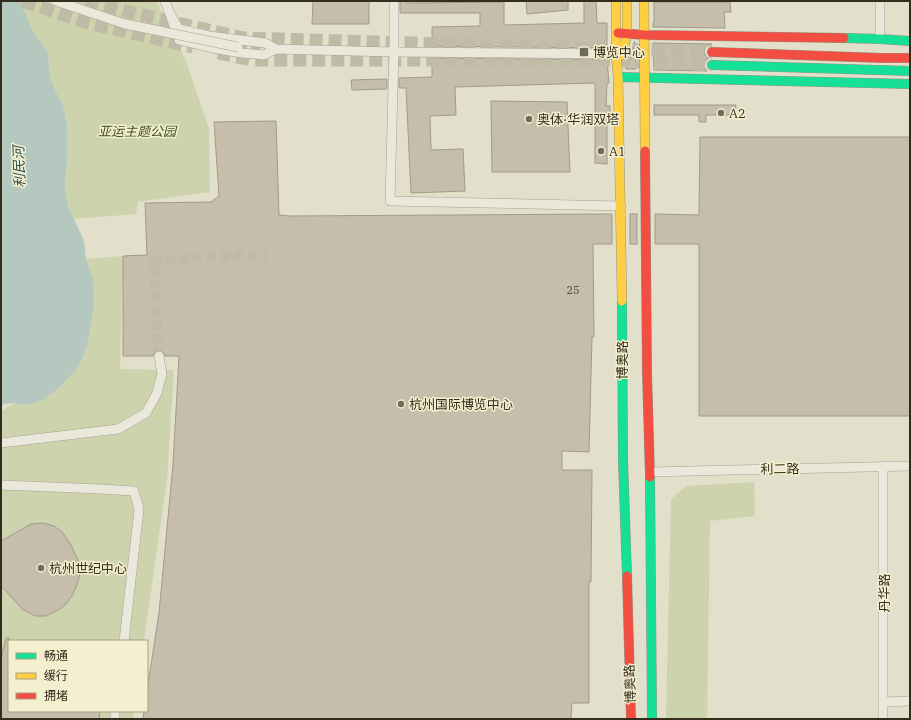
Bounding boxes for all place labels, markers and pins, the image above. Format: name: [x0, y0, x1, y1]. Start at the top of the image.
place label: 博览中心: [593, 44, 645, 61]
marker: 博览中心: [578, 46, 590, 58]
place label: A2: [729, 105, 746, 122]
marker: A2: [716, 108, 726, 118]
place label: 奥体·华润双塔: [537, 111, 619, 128]
marker: 奥体·华润双塔: [524, 114, 534, 124]
place label: A1: [609, 143, 626, 160]
marker: A1: [596, 146, 606, 156]
place label: 杭州国际博览中心: [409, 396, 513, 413]
marker: 杭州国际博览中心: [396, 399, 406, 409]
place label: 杭州世纪中心: [49, 560, 127, 577]
marker: 杭州世纪中心: [36, 563, 46, 573]

